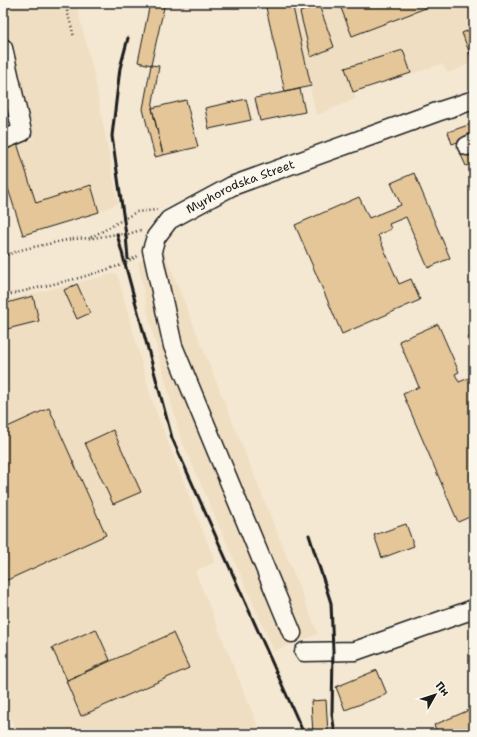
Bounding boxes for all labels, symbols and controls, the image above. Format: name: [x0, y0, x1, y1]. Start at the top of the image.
street label: Myrhorodska Street: [183, 156, 297, 217]
north arrow: [415, 675, 455, 715]
text: Пн: [432, 679, 453, 699]

